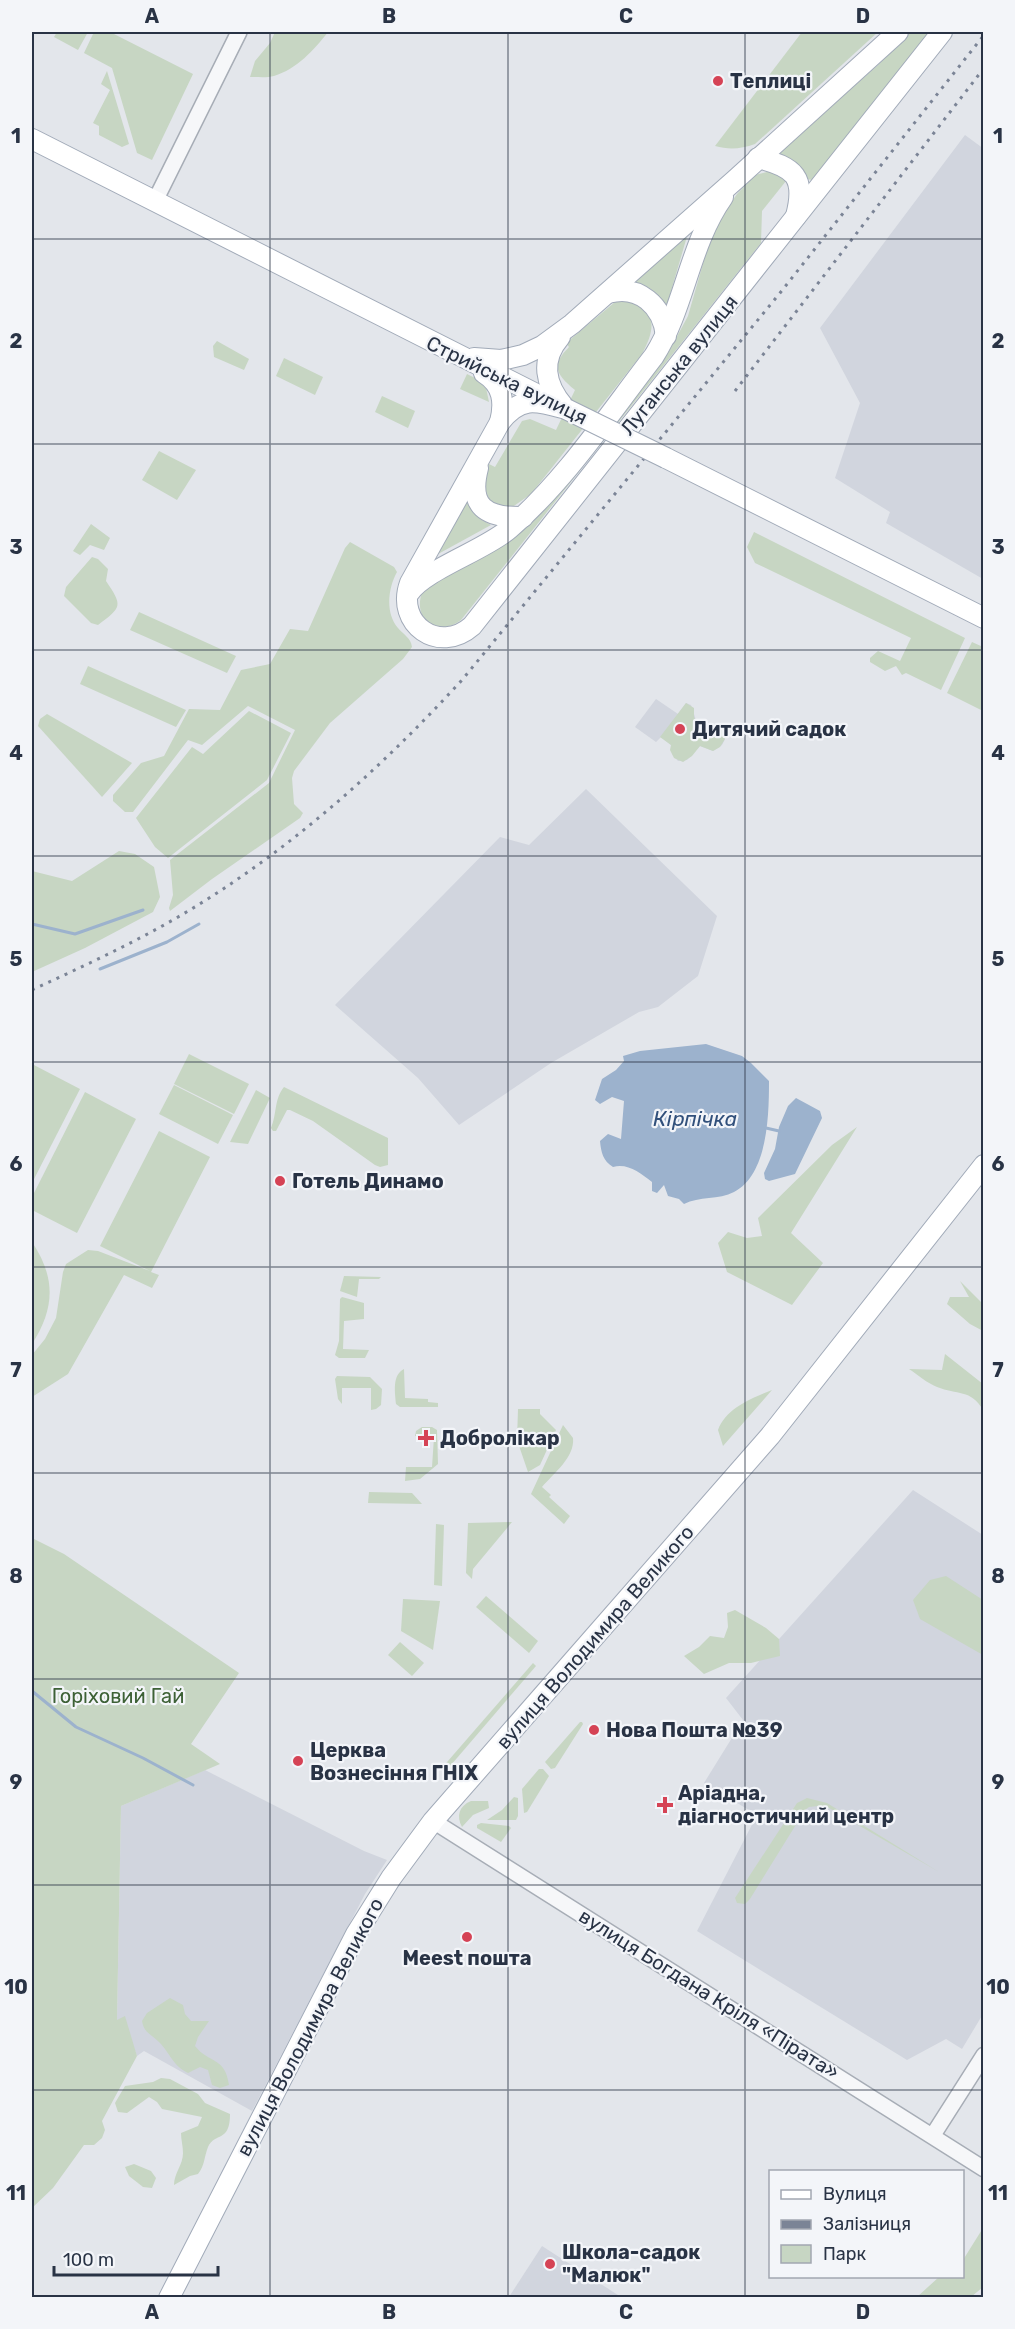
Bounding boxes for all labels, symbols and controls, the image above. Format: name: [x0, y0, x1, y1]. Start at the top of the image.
text: A: [145, 4, 160, 28]
text: B: [382, 4, 396, 28]
text: C: [619, 4, 633, 28]
text: D: [856, 4, 870, 28]
place label: Теплиці: [730, 69, 811, 93]
marker: Теплиці: [711, 74, 725, 88]
text: 1: [11, 124, 21, 148]
text: 1: [993, 124, 1003, 148]
street label: Луганська вулиця: [615, 290, 743, 440]
text: 2: [10, 329, 23, 353]
text: 2: [992, 329, 1005, 353]
street label: Стрийська вулиця: [423, 331, 591, 429]
text: 3: [9, 535, 23, 559]
text: 3: [991, 535, 1005, 559]
place label: Дитячий садок: [692, 717, 846, 741]
marker: Дитячий садок: [673, 722, 687, 736]
text: 4: [9, 741, 23, 765]
text: 4: [991, 741, 1005, 765]
text: 5: [10, 947, 23, 971]
text: 5: [992, 947, 1005, 971]
water label: Кірпічка: [653, 1106, 737, 1131]
text: 6: [9, 1152, 23, 1176]
text: 6: [991, 1152, 1005, 1176]
place label: Готель Динамо: [292, 1169, 444, 1193]
marker: Готель Динамо: [273, 1174, 287, 1188]
text: 7: [10, 1358, 22, 1382]
text: 7: [992, 1358, 1004, 1382]
place label: Добролікар: [440, 1426, 560, 1450]
marker: Добролікар: [417, 1429, 435, 1447]
street label: вулиця Володимира Великого: [491, 1520, 699, 1754]
text: 8: [9, 1564, 23, 1588]
text: 8: [991, 1564, 1005, 1588]
park label: Горіховий Гай: [52, 1684, 184, 1708]
place label: Нова Пошта №39: [606, 1718, 783, 1742]
marker: Нова Пошта №39: [587, 1723, 601, 1737]
place label: Церква Вознесіння ГНІХ: [310, 1738, 478, 1785]
marker: Церква Вознесіння ГНІХ: [291, 1754, 305, 1768]
text: 9: [10, 1770, 23, 1794]
text: 9: [992, 1770, 1005, 1794]
place label: Аріадна, діагностичний центр: [678, 1781, 894, 1828]
marker: Аріадна, діагностичний центр: [656, 1796, 674, 1814]
street label: вулиця Володимира Великого: [232, 1894, 388, 2160]
street label: вулиця Богдана Кріля «Пірата»: [575, 1904, 843, 2084]
marker: Meest пошта: [460, 1930, 474, 1944]
place label: Meest пошта: [402, 1946, 532, 1970]
text: 10: [4, 1975, 28, 1999]
text: 10: [986, 1975, 1010, 1999]
legend: [769, 2170, 964, 2278]
text: 11: [6, 2181, 26, 2205]
text: 11: [988, 2181, 1008, 2205]
text: Вулиця: [823, 2183, 887, 2205]
text: Залізниця: [823, 2213, 911, 2235]
scale bar: [54, 2239, 218, 2277]
place label: Школа-садок "Малюк": [562, 2240, 700, 2287]
text: Парк: [823, 2243, 867, 2265]
text: 100 m: [63, 2249, 114, 2271]
marker: Школа-садок "Малюк": [543, 2257, 557, 2271]
text: A: [145, 2300, 160, 2324]
text: B: [382, 2300, 396, 2324]
text: C: [619, 2300, 633, 2324]
text: D: [856, 2300, 870, 2324]

